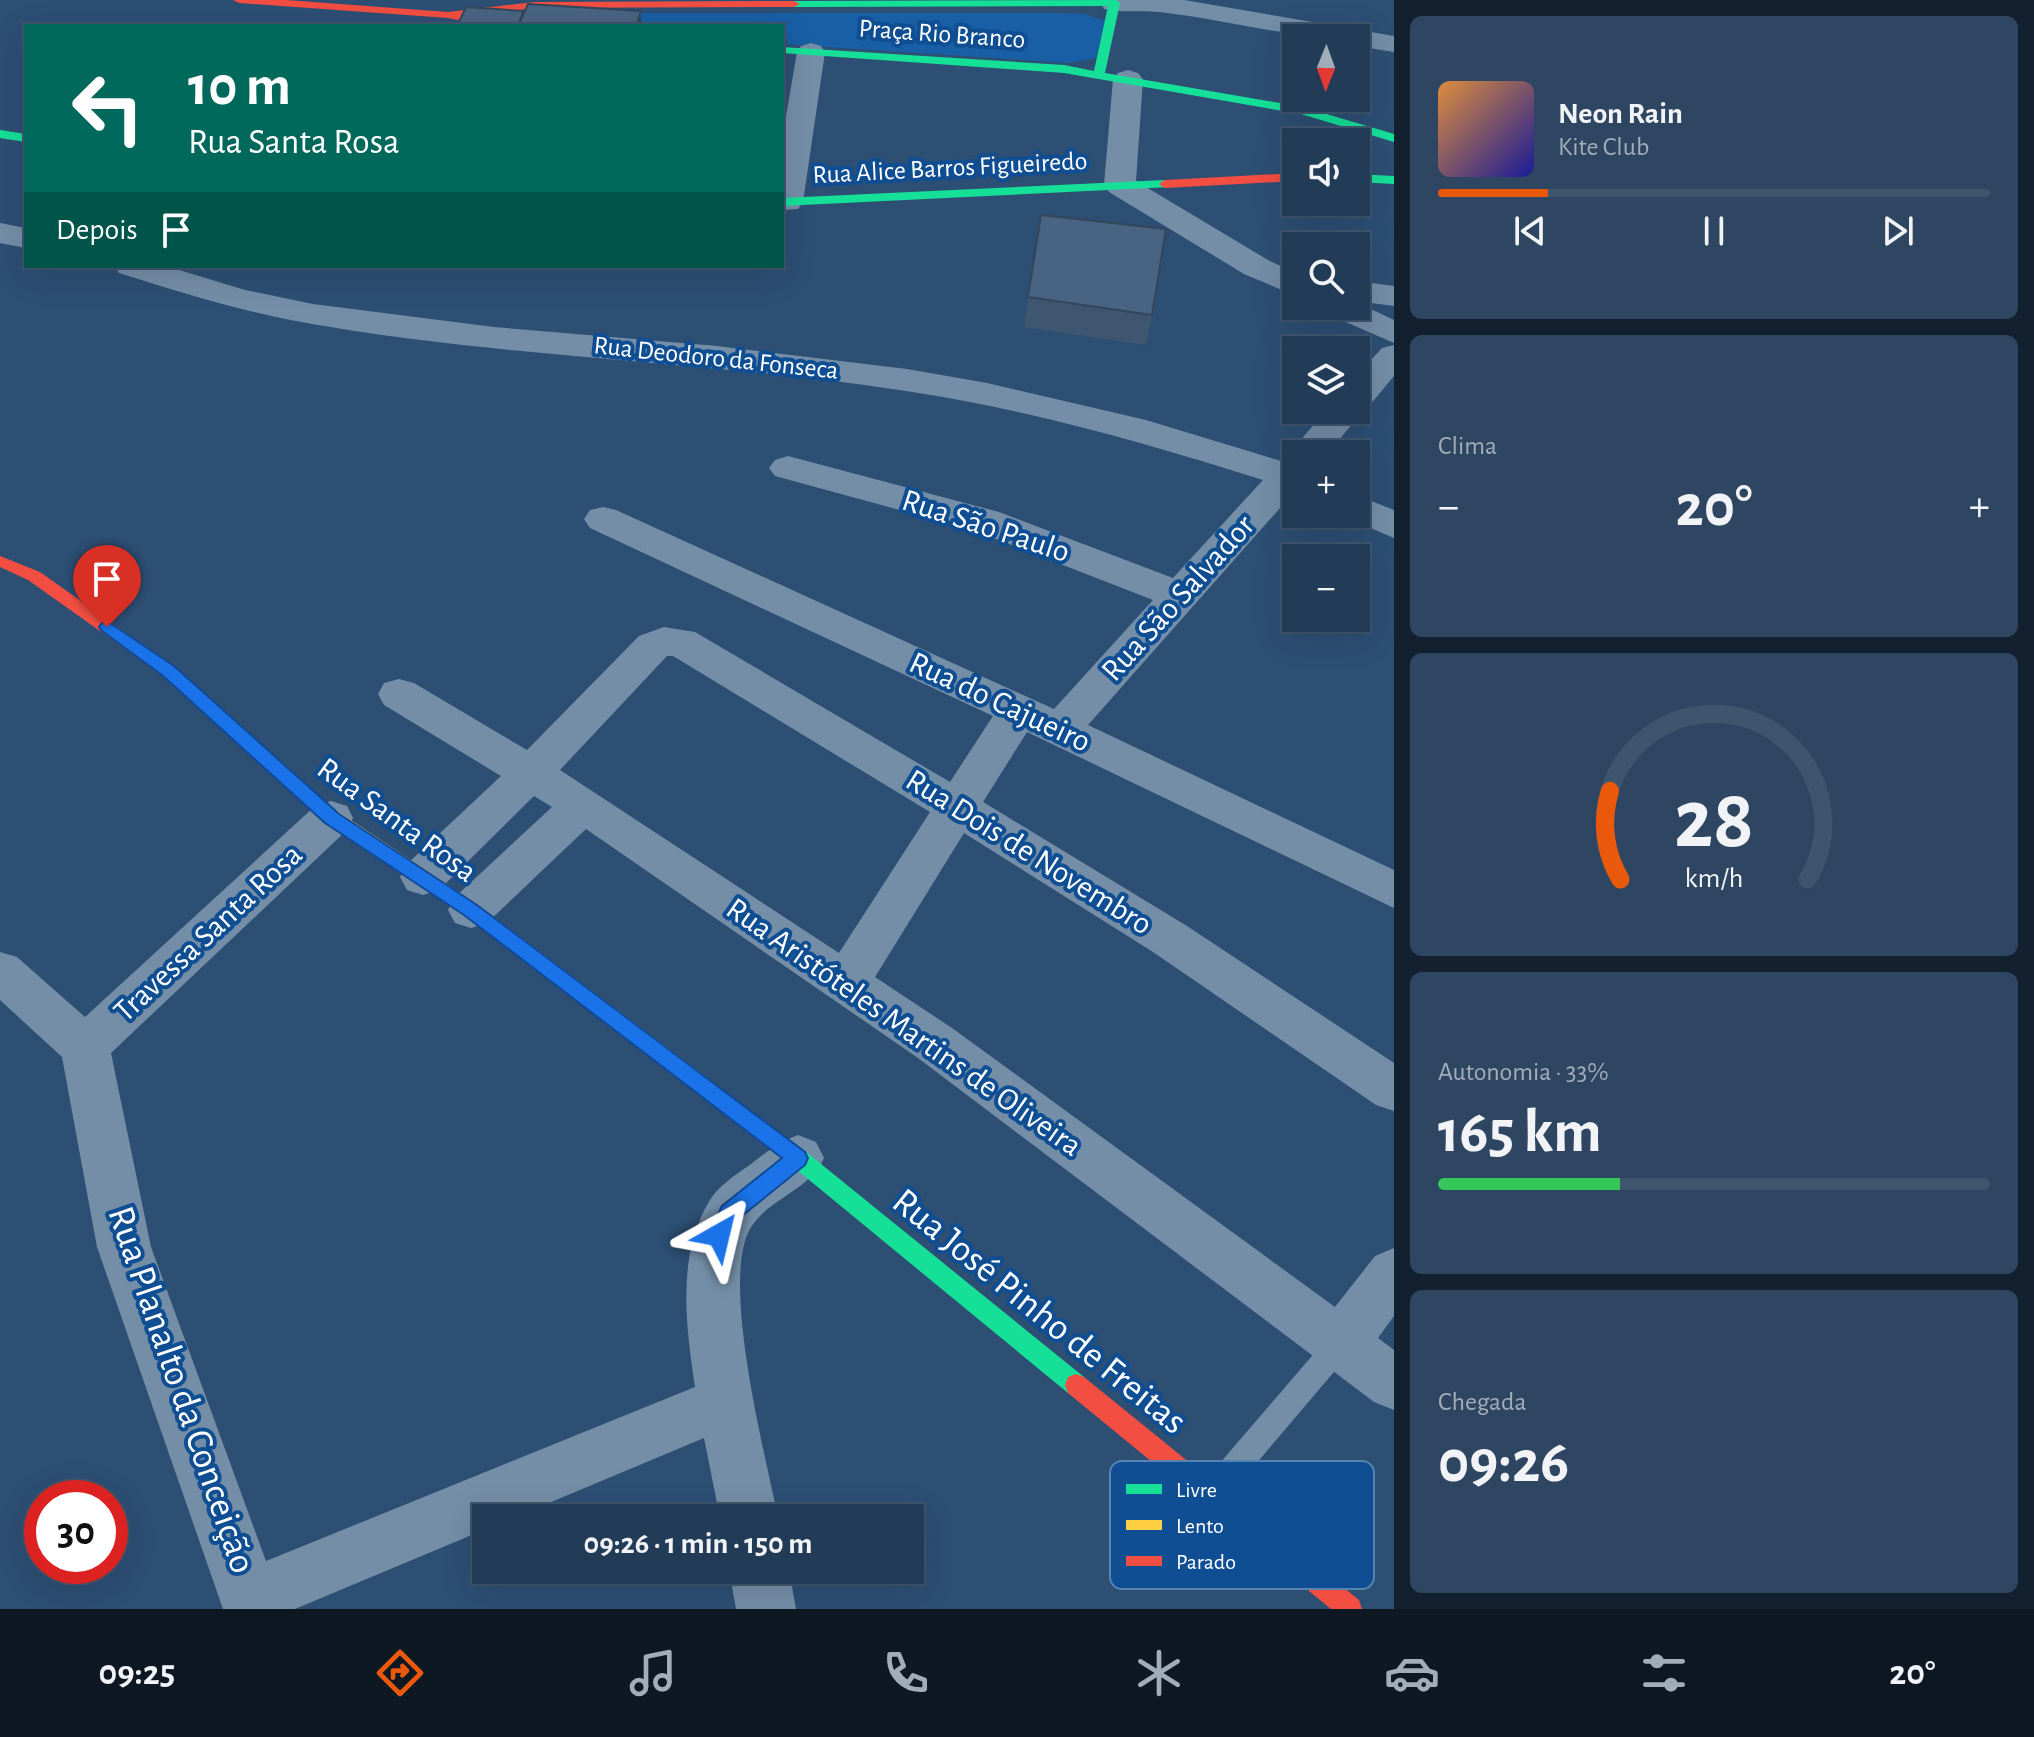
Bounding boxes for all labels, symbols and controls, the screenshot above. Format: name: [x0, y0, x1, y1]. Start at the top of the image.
street label: Praça Rio Branco: [858, 15, 1026, 53]
north arrow: [1282, 24, 1370, 112]
map controls: [1282, 24, 1370, 632]
icon: left: [56, 56, 160, 160]
text: 10 m: [188, 59, 291, 115]
text: Neon Rain: [1558, 99, 1683, 129]
text: Rua Santa Rosa: [188, 124, 400, 160]
button: sound: [1282, 128, 1370, 216]
text: Kite Club: [1558, 134, 1649, 160]
street label: Rua Alice Barros Figueiredo: [812, 148, 1088, 188]
icon: arrive: [154, 208, 198, 252]
icon: previous: [1508, 209, 1552, 253]
icon: pause: [1692, 209, 1736, 253]
icon: next: [1876, 209, 1920, 253]
text: Depois: [56, 215, 138, 245]
button: search: [1282, 232, 1370, 320]
street label: Rua Deodoro da Fonseca: [592, 332, 840, 384]
button: layers: [1282, 336, 1370, 424]
text: Clima: [1438, 433, 1497, 459]
button: +: [1282, 440, 1370, 528]
text: 20°: [1675, 477, 1753, 537]
street label: Rua São Paulo: [898, 484, 1074, 568]
text: −: [1438, 485, 1459, 529]
text: +: [1969, 485, 1990, 529]
street label: Rua São Salvador: [1096, 508, 1261, 687]
button: −: [1282, 544, 1370, 632]
pin: [73, 545, 141, 627]
icon: arrive: [85, 557, 129, 601]
street label: Rua do Cajueiro: [905, 646, 1095, 758]
street label: Rua Santa Rosa: [311, 752, 483, 888]
street label: Rua Dois de Novembro: [900, 763, 1158, 941]
text: 28: [1674, 779, 1754, 863]
street label: Travessa Santa Rosa: [108, 838, 308, 1028]
text: km/h: [1685, 865, 1743, 894]
street label: Rua Aristóteles Martins de Oliveira: [721, 892, 1087, 1162]
text: Autonomia · 33%: [1438, 1059, 1609, 1085]
text: 165 km: [1438, 1103, 1602, 1163]
street label: Rua José Pinho de Freitas: [885, 1182, 1193, 1442]
position arrow: [677, 1193, 761, 1277]
street label: Rua Planalto da Conceição: [100, 1202, 262, 1578]
text: Chegada: [1438, 1389, 1527, 1415]
text: 09:26: [1438, 1433, 1569, 1493]
legend: [1110, 1461, 1374, 1589]
text: Livre: [1176, 1479, 1217, 1501]
speed limit sign: 30: [24, 1480, 128, 1584]
text: Lento: [1176, 1515, 1224, 1537]
text: 09:26 · 1 min · 150 m: [584, 1529, 812, 1559]
text: Parado: [1176, 1551, 1236, 1573]
icon: directions: [372, 1645, 428, 1701]
icon: music: [625, 1645, 681, 1701]
icon: phone: [878, 1645, 934, 1701]
icon: climate: [1131, 1645, 1187, 1701]
icon: car: [1384, 1645, 1440, 1701]
icon: filters: [1636, 1645, 1692, 1701]
text: 09:25: [98, 1655, 175, 1691]
text: 20°: [1889, 1655, 1936, 1691]

